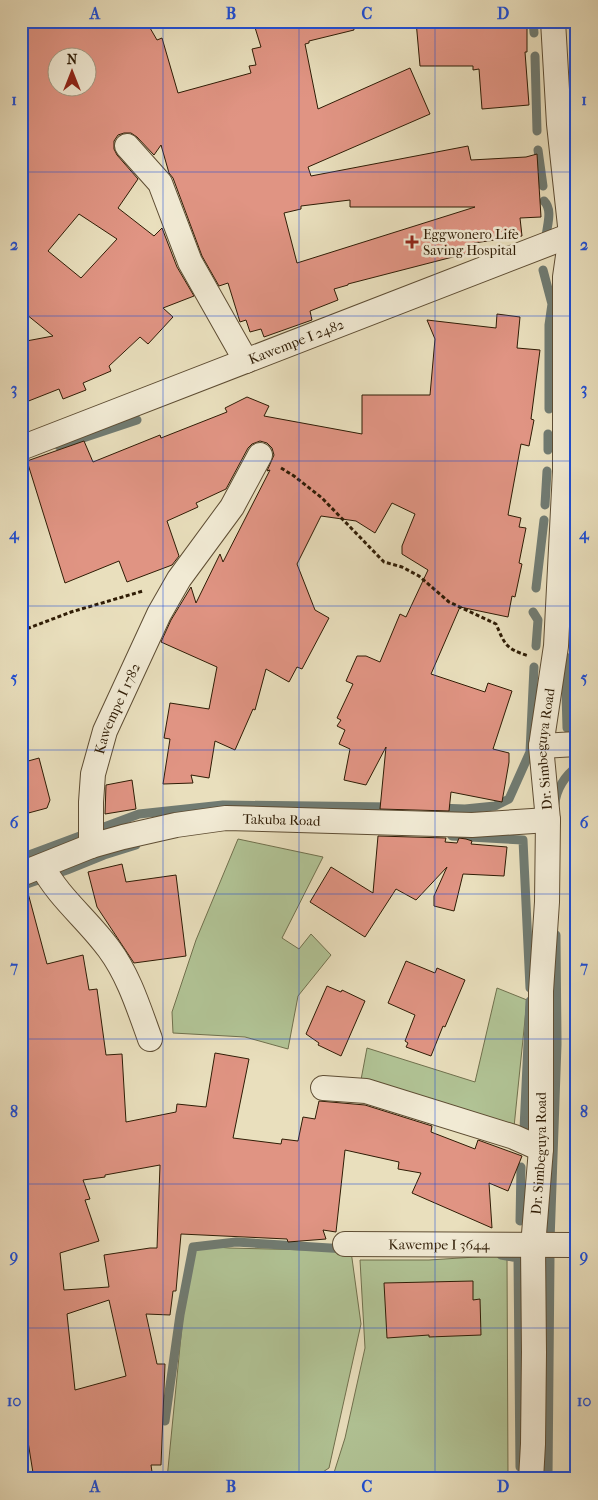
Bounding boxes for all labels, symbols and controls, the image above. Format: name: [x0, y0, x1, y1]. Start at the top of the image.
text: A: [89, 4, 101, 23]
text: B: [226, 4, 236, 23]
text: C: [362, 4, 373, 23]
text: D: [497, 4, 509, 23]
north arrow: [48, 48, 98, 98]
text: N: [67, 51, 78, 68]
text: 1: [11, 90, 17, 109]
text: 1: [581, 90, 587, 109]
place label: Eggwonero Life Saving Hospital: [423, 226, 519, 259]
text: 2: [10, 235, 18, 254]
marker: Eggwonero Life Saving Hospital: [405, 235, 419, 249]
text: 2: [580, 235, 588, 254]
street label: Kawempe I 2482: [246, 316, 346, 368]
text: 3: [11, 379, 17, 399]
text: 3: [581, 379, 587, 399]
text: 4: [8, 524, 20, 544]
text: 4: [578, 524, 590, 544]
street label: Kawempe I 1782: [91, 660, 144, 756]
text: 5: [11, 668, 18, 687]
text: 5: [581, 668, 588, 687]
street label: Dr. Simbeguya Road: [533, 687, 559, 811]
street label: Takuba Road: [242, 810, 321, 830]
text: 6: [10, 813, 19, 832]
text: 6: [580, 813, 589, 832]
text: 7: [9, 957, 18, 976]
text: 7: [579, 957, 588, 976]
street label: Dr. Simbeguya Road: [528, 1092, 550, 1215]
text: 8: [10, 1102, 18, 1121]
text: 8: [580, 1102, 588, 1121]
street label: Kawempe I 3644: [388, 1236, 490, 1254]
text: 9: [9, 1246, 18, 1266]
text: 9: [579, 1246, 588, 1266]
text: 10: [7, 1391, 21, 1410]
text: 10: [577, 1391, 591, 1410]
text: A: [89, 1477, 101, 1496]
text: B: [226, 1477, 236, 1496]
text: C: [362, 1477, 373, 1496]
text: D: [497, 1477, 509, 1496]

